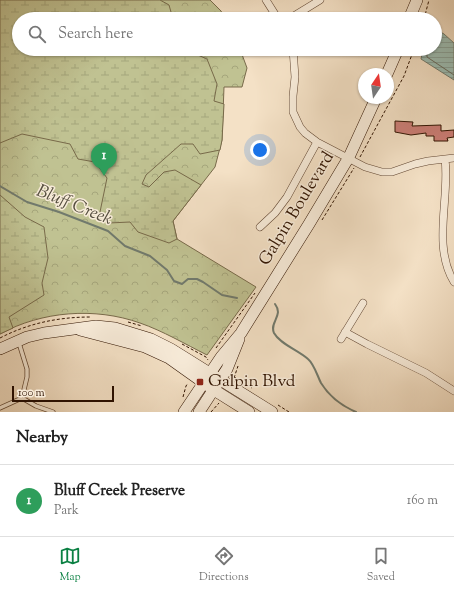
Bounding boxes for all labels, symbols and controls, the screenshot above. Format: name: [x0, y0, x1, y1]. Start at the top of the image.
search box: [12, 12, 442, 56]
icon: search: [26, 23, 48, 45]
text: Search here: [58, 24, 133, 45]
north arrow: [358, 68, 394, 104]
your location: [250, 140, 270, 160]
pin: 1: [91, 143, 117, 176]
street label: Galpin Boulevard: [254, 147, 341, 270]
water label: Bluff Creek: [32, 179, 116, 233]
place label: Galpin Blvd: [208, 370, 296, 394]
marker: Galpin Blvd: [195, 377, 205, 387]
scale bar: [12, 384, 114, 403]
text: 100 m: [18, 385, 45, 401]
text: Nearby: [16, 426, 68, 450]
text: Bluff Creek Preserve: [54, 481, 185, 502]
text: 1: [27, 492, 31, 510]
text: 160 m: [407, 492, 438, 510]
text: Park: [54, 502, 79, 520]
tab: Map: [59, 545, 81, 585]
tab: Directions: [199, 545, 249, 585]
tab: Saved: [367, 545, 395, 585]

